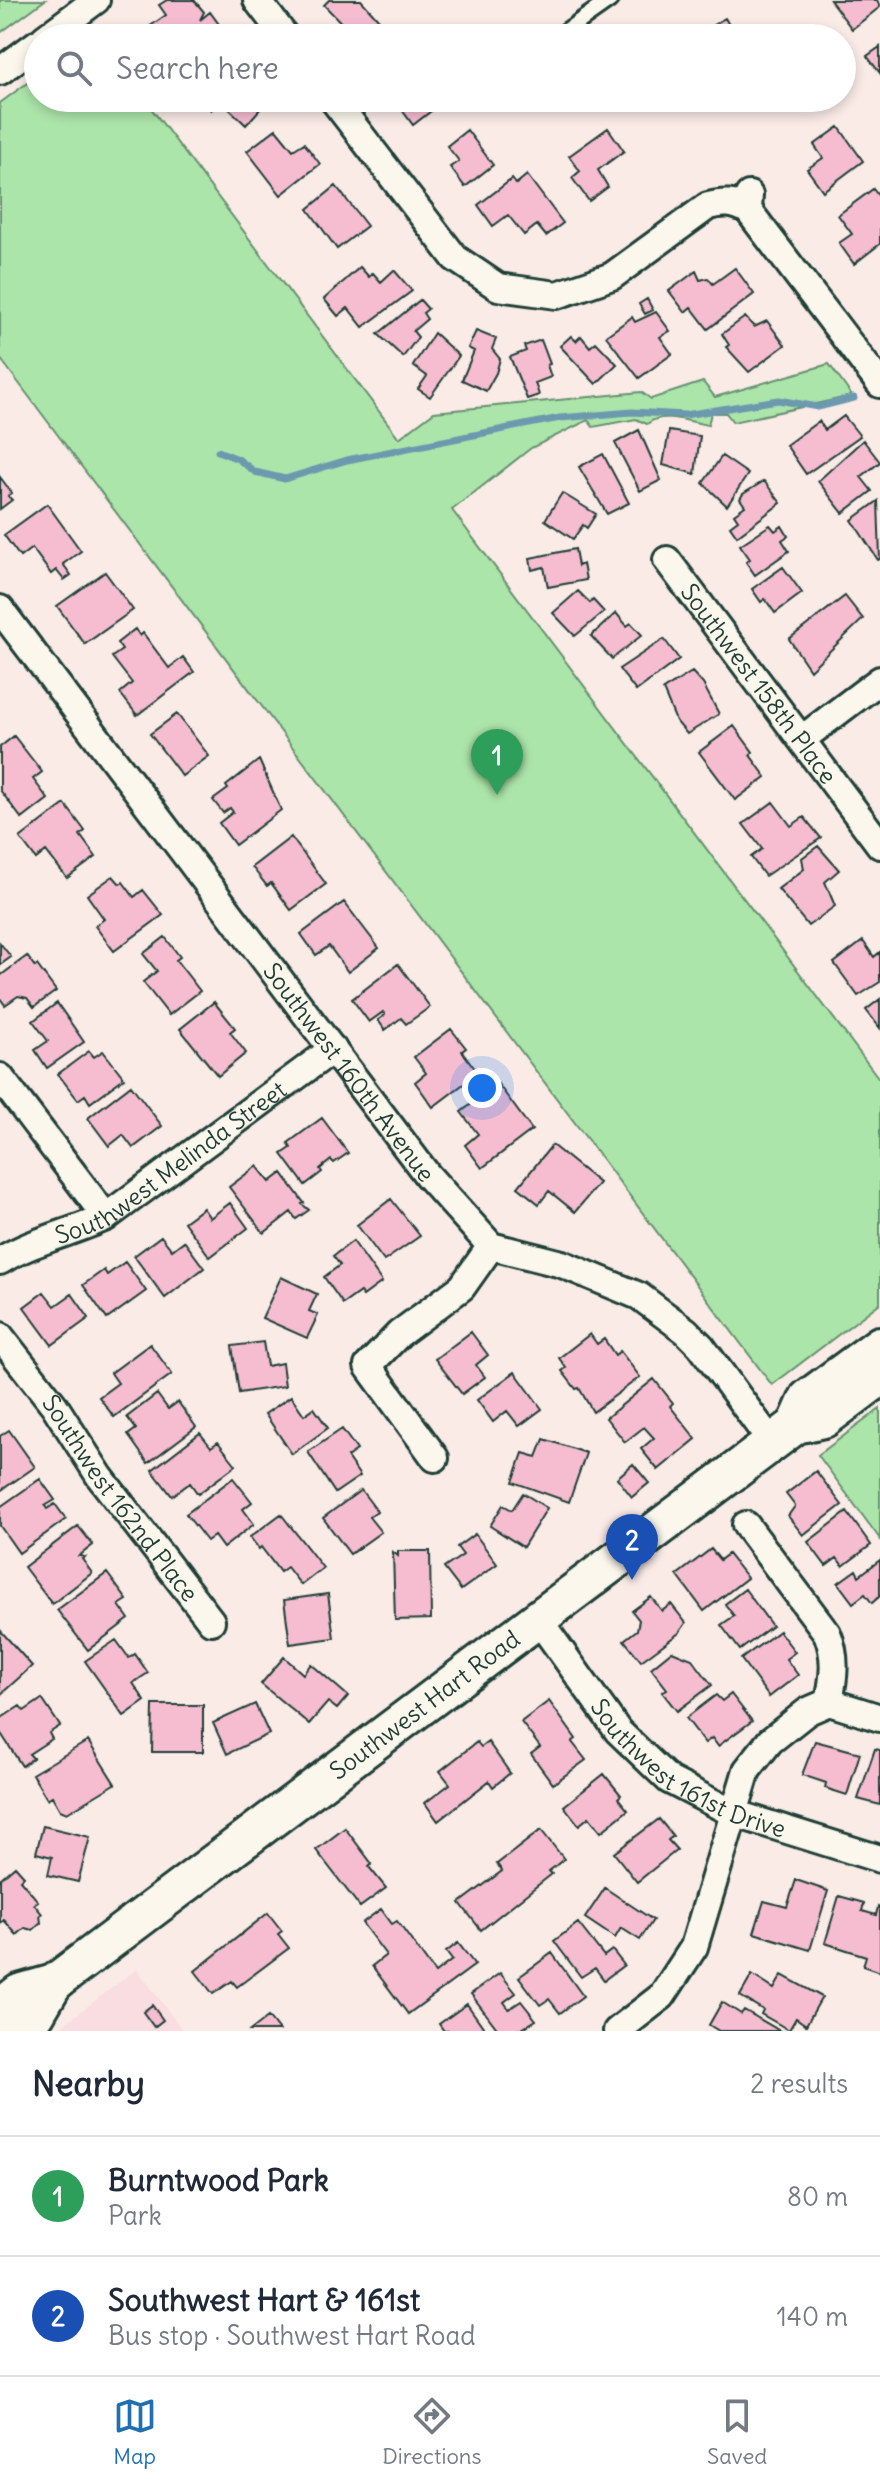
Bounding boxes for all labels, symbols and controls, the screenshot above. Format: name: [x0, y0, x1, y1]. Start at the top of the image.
search box: [24, 24, 856, 112]
icon: search: [52, 46, 96, 90]
text: Search here: [116, 49, 279, 87]
street label: Southwest 158th Place: [675, 577, 844, 789]
pin: 1: [471, 729, 523, 795]
street label: Southwest 160th Avenue: [257, 957, 442, 1187]
your location: [462, 1068, 502, 1108]
street label: Southwest Melinda Street: [51, 1074, 292, 1250]
street label: Southwest 162nd Place: [36, 1388, 205, 1607]
pin: 2: [606, 1514, 658, 1580]
street label: Southwest Hart Road: [323, 1623, 525, 1786]
street label: Southwest 161st Drive: [585, 1693, 789, 1844]
text: Nearby: [32, 2062, 145, 2105]
text: 2 results: [750, 2067, 848, 2100]
text: Burntwood Park: [108, 2161, 329, 2199]
text: 1: [53, 2180, 63, 2213]
text: 80 m: [787, 2180, 848, 2213]
text: Park: [108, 2199, 162, 2232]
text: Southwest Hart & 161st: [108, 2281, 420, 2319]
text: 2: [51, 2300, 65, 2333]
text: 140 m: [777, 2300, 848, 2333]
text: Bus stop · Southwest Hart Road: [108, 2319, 476, 2352]
tab: Map: [113, 2394, 157, 2470]
tab: Directions: [382, 2394, 482, 2470]
tab: Saved: [707, 2394, 767, 2470]

